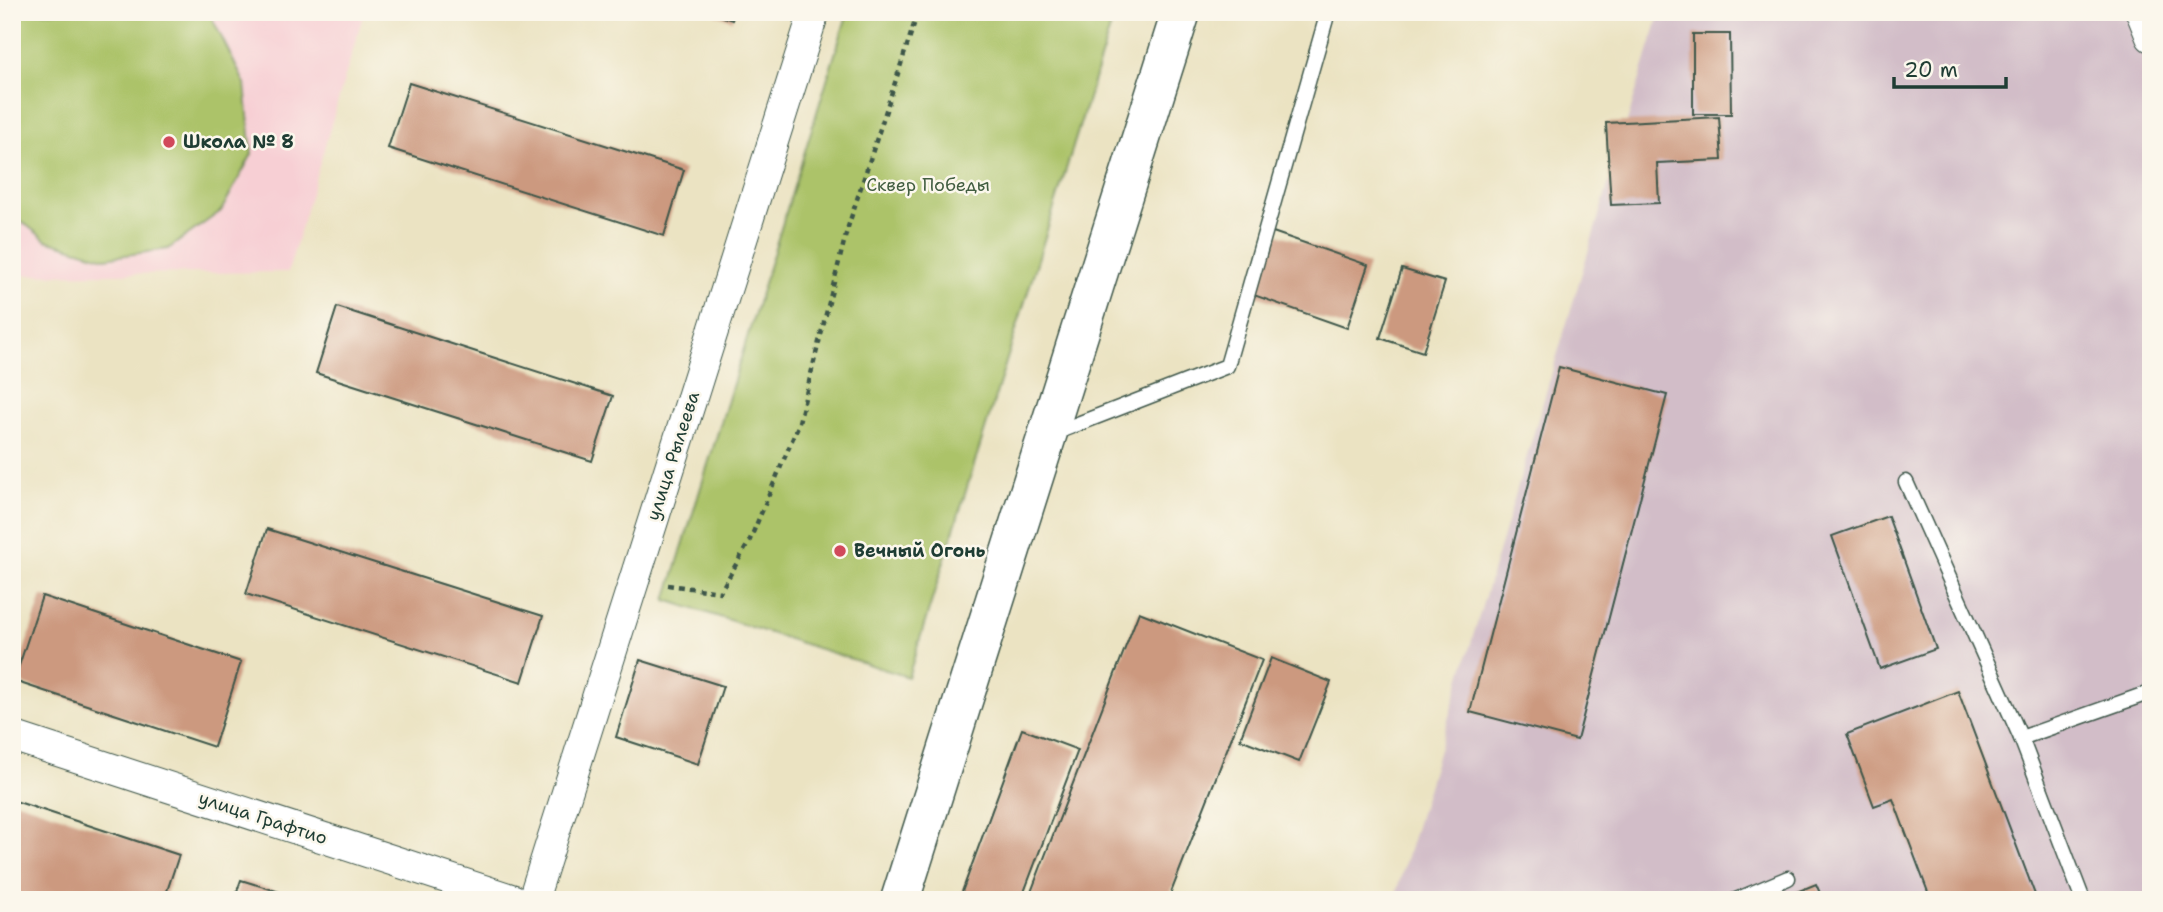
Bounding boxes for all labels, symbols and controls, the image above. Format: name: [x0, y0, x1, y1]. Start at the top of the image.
scale bar: [1894, 46, 2006, 90]
text: 20 m: [1904, 56, 1958, 84]
place label: Школа № 8: [183, 130, 294, 154]
marker: Школа № 8: [161, 134, 177, 150]
park label: Сквер Победы: [866, 173, 990, 197]
street label: улица Рылеева: [641, 388, 705, 524]
place label: Вечный Огонь: [854, 539, 986, 563]
marker: Вечный Огонь: [832, 543, 848, 559]
street label: улица Графтио: [196, 786, 330, 850]

